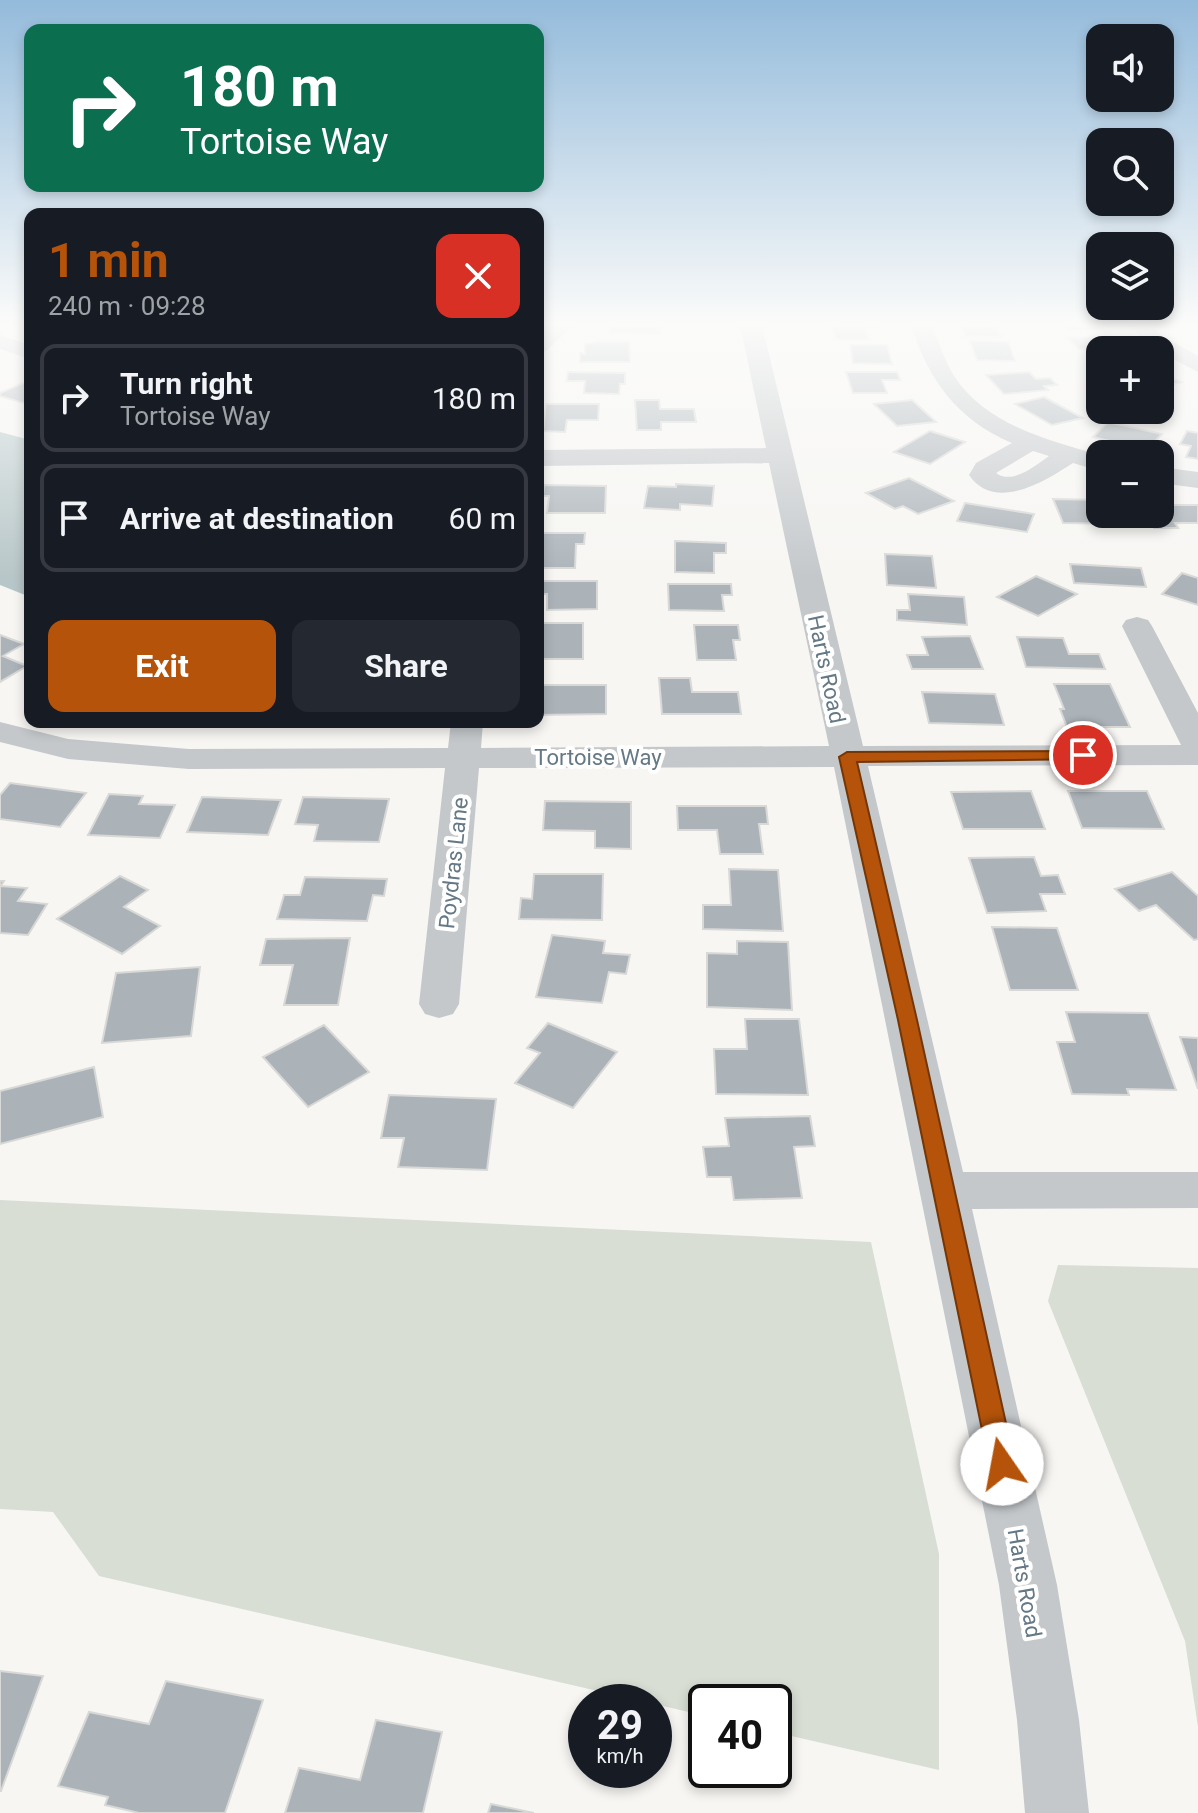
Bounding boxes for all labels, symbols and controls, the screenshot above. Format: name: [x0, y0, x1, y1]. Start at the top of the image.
map controls: [1086, 24, 1174, 528]
button: sound: [1086, 24, 1174, 112]
text: 180 m: [180, 54, 339, 120]
icon: right: [48, 56, 152, 160]
text: Tortoise Way: [180, 121, 388, 163]
button: search: [1086, 128, 1174, 216]
text: 1 min: [48, 232, 169, 289]
button: layers: [1086, 232, 1174, 320]
button: close: [436, 234, 520, 318]
text: 240 m · 09:28: [48, 291, 206, 321]
button: +: [1086, 336, 1174, 424]
text: Turn right: [120, 366, 253, 401]
icon: right: [52, 376, 96, 420]
text: 180 m: [432, 381, 516, 416]
text: Tortoise Way: [120, 401, 271, 431]
button: −: [1086, 440, 1174, 528]
icon: arrive: [52, 496, 96, 540]
text: Arrive at destination: [120, 501, 394, 536]
text: 60 m: [449, 501, 516, 536]
street label: Harts Road: [803, 613, 850, 726]
button: Exit: [48, 620, 276, 712]
button: Share: [292, 620, 520, 712]
pin: [1049, 721, 1117, 789]
icon: arrive: [1061, 733, 1105, 777]
street label: Tortoise Way: [534, 745, 662, 770]
street label: Poydras Lane: [434, 796, 473, 930]
position arrow: [960, 1422, 1044, 1506]
street label: Harts Road: [1003, 1527, 1046, 1639]
speed limit sign: 40: [688, 1684, 792, 1788]
text: 29: [597, 1702, 643, 1749]
text: km/h: [597, 1744, 643, 1768]

